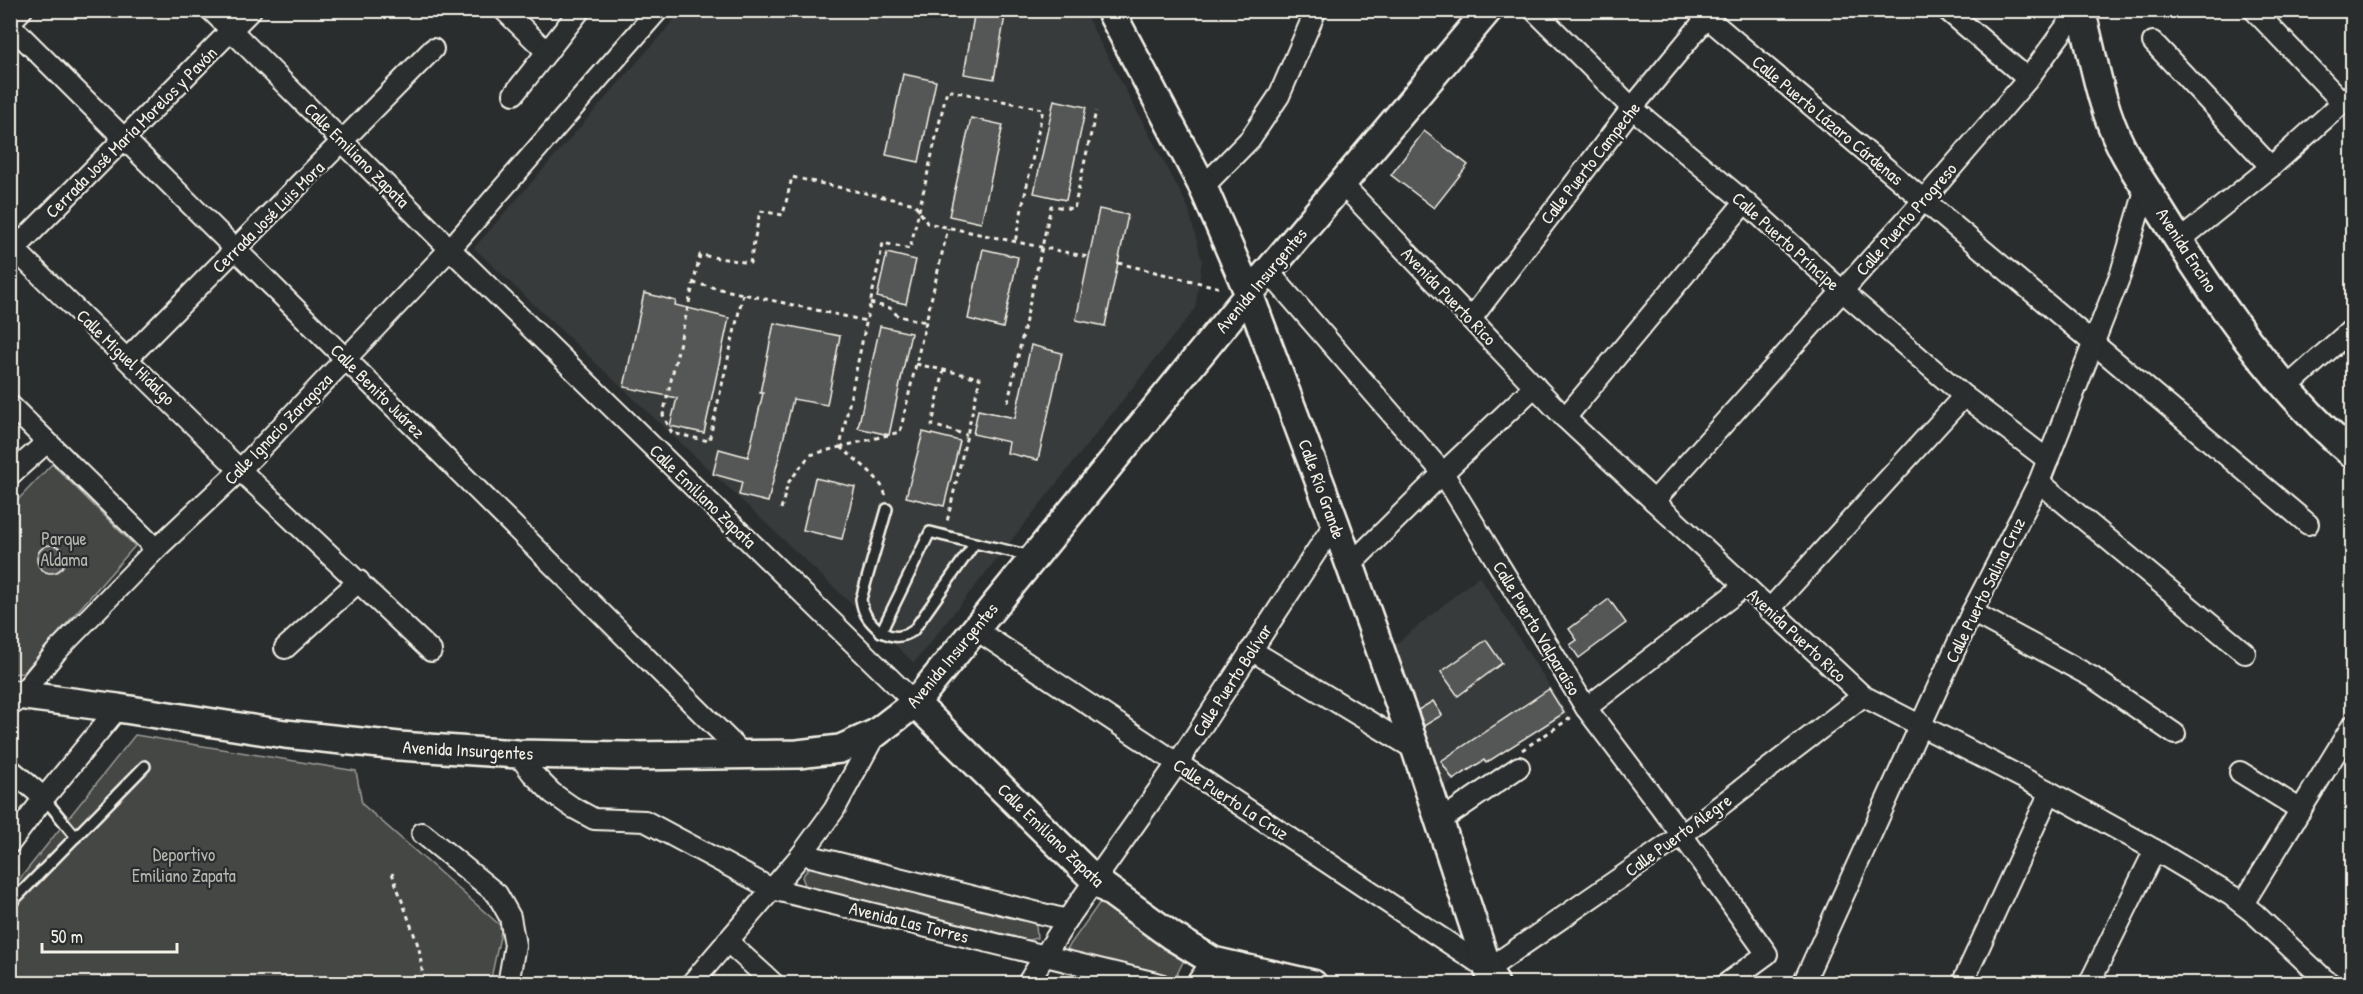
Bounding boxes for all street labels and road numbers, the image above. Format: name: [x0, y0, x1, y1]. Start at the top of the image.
street label: Cerrada José María Morelos y Pavón: [40, 41, 222, 223]
street label: Calle Puerto Lázaro Cárdenas: [1747, 49, 1909, 191]
street label: Calle Puerto Campeche: [1534, 96, 1646, 230]
street label: Calle Emiliano Zapata: [299, 97, 415, 213]
street label: Cerrada José Luis Mora: [206, 155, 330, 279]
street label: Calle Puerto Progreso: [1850, 157, 1962, 281]
street label: Calle Puerto Príncipe: [1727, 186, 1845, 296]
street label: Avenida Encino: [2150, 203, 2224, 297]
street label: Avenida Insurgentes: [1209, 222, 1313, 338]
street label: Avenida Puerto Rico: [1396, 241, 1502, 351]
street label: Calle Miguel Hidalgo: [71, 303, 181, 411]
street label: Calle Benito Juárez: [325, 338, 431, 444]
street label: Calle Ignacio Zaragoza: [218, 368, 338, 490]
street label: Calle Río Grande: [1292, 436, 1352, 542]
street label: Calle Emiliano Zapata: [644, 438, 762, 554]
street label: Calle Puerto Salina Cruz: [1939, 513, 2031, 667]
street label: Calle Puerto Valparaíso: [1487, 556, 1587, 700]
street label: Avenida Puerto Rico: [1742, 582, 1852, 688]
street label: Avenida Insurgentes: [900, 597, 1004, 713]
street label: Calle Puerto Bolívar: [1186, 619, 1278, 741]
street label: Avenida Insurgentes: [402, 734, 534, 766]
street label: Calle Puerto La Cruz: [1168, 752, 1294, 846]
street label: Calle Emiliano Zapata: [992, 777, 1110, 893]
street label: Calle Puerto Alegre: [1620, 788, 1736, 882]
street label: Avenida Las Torres: [847, 895, 971, 949]

